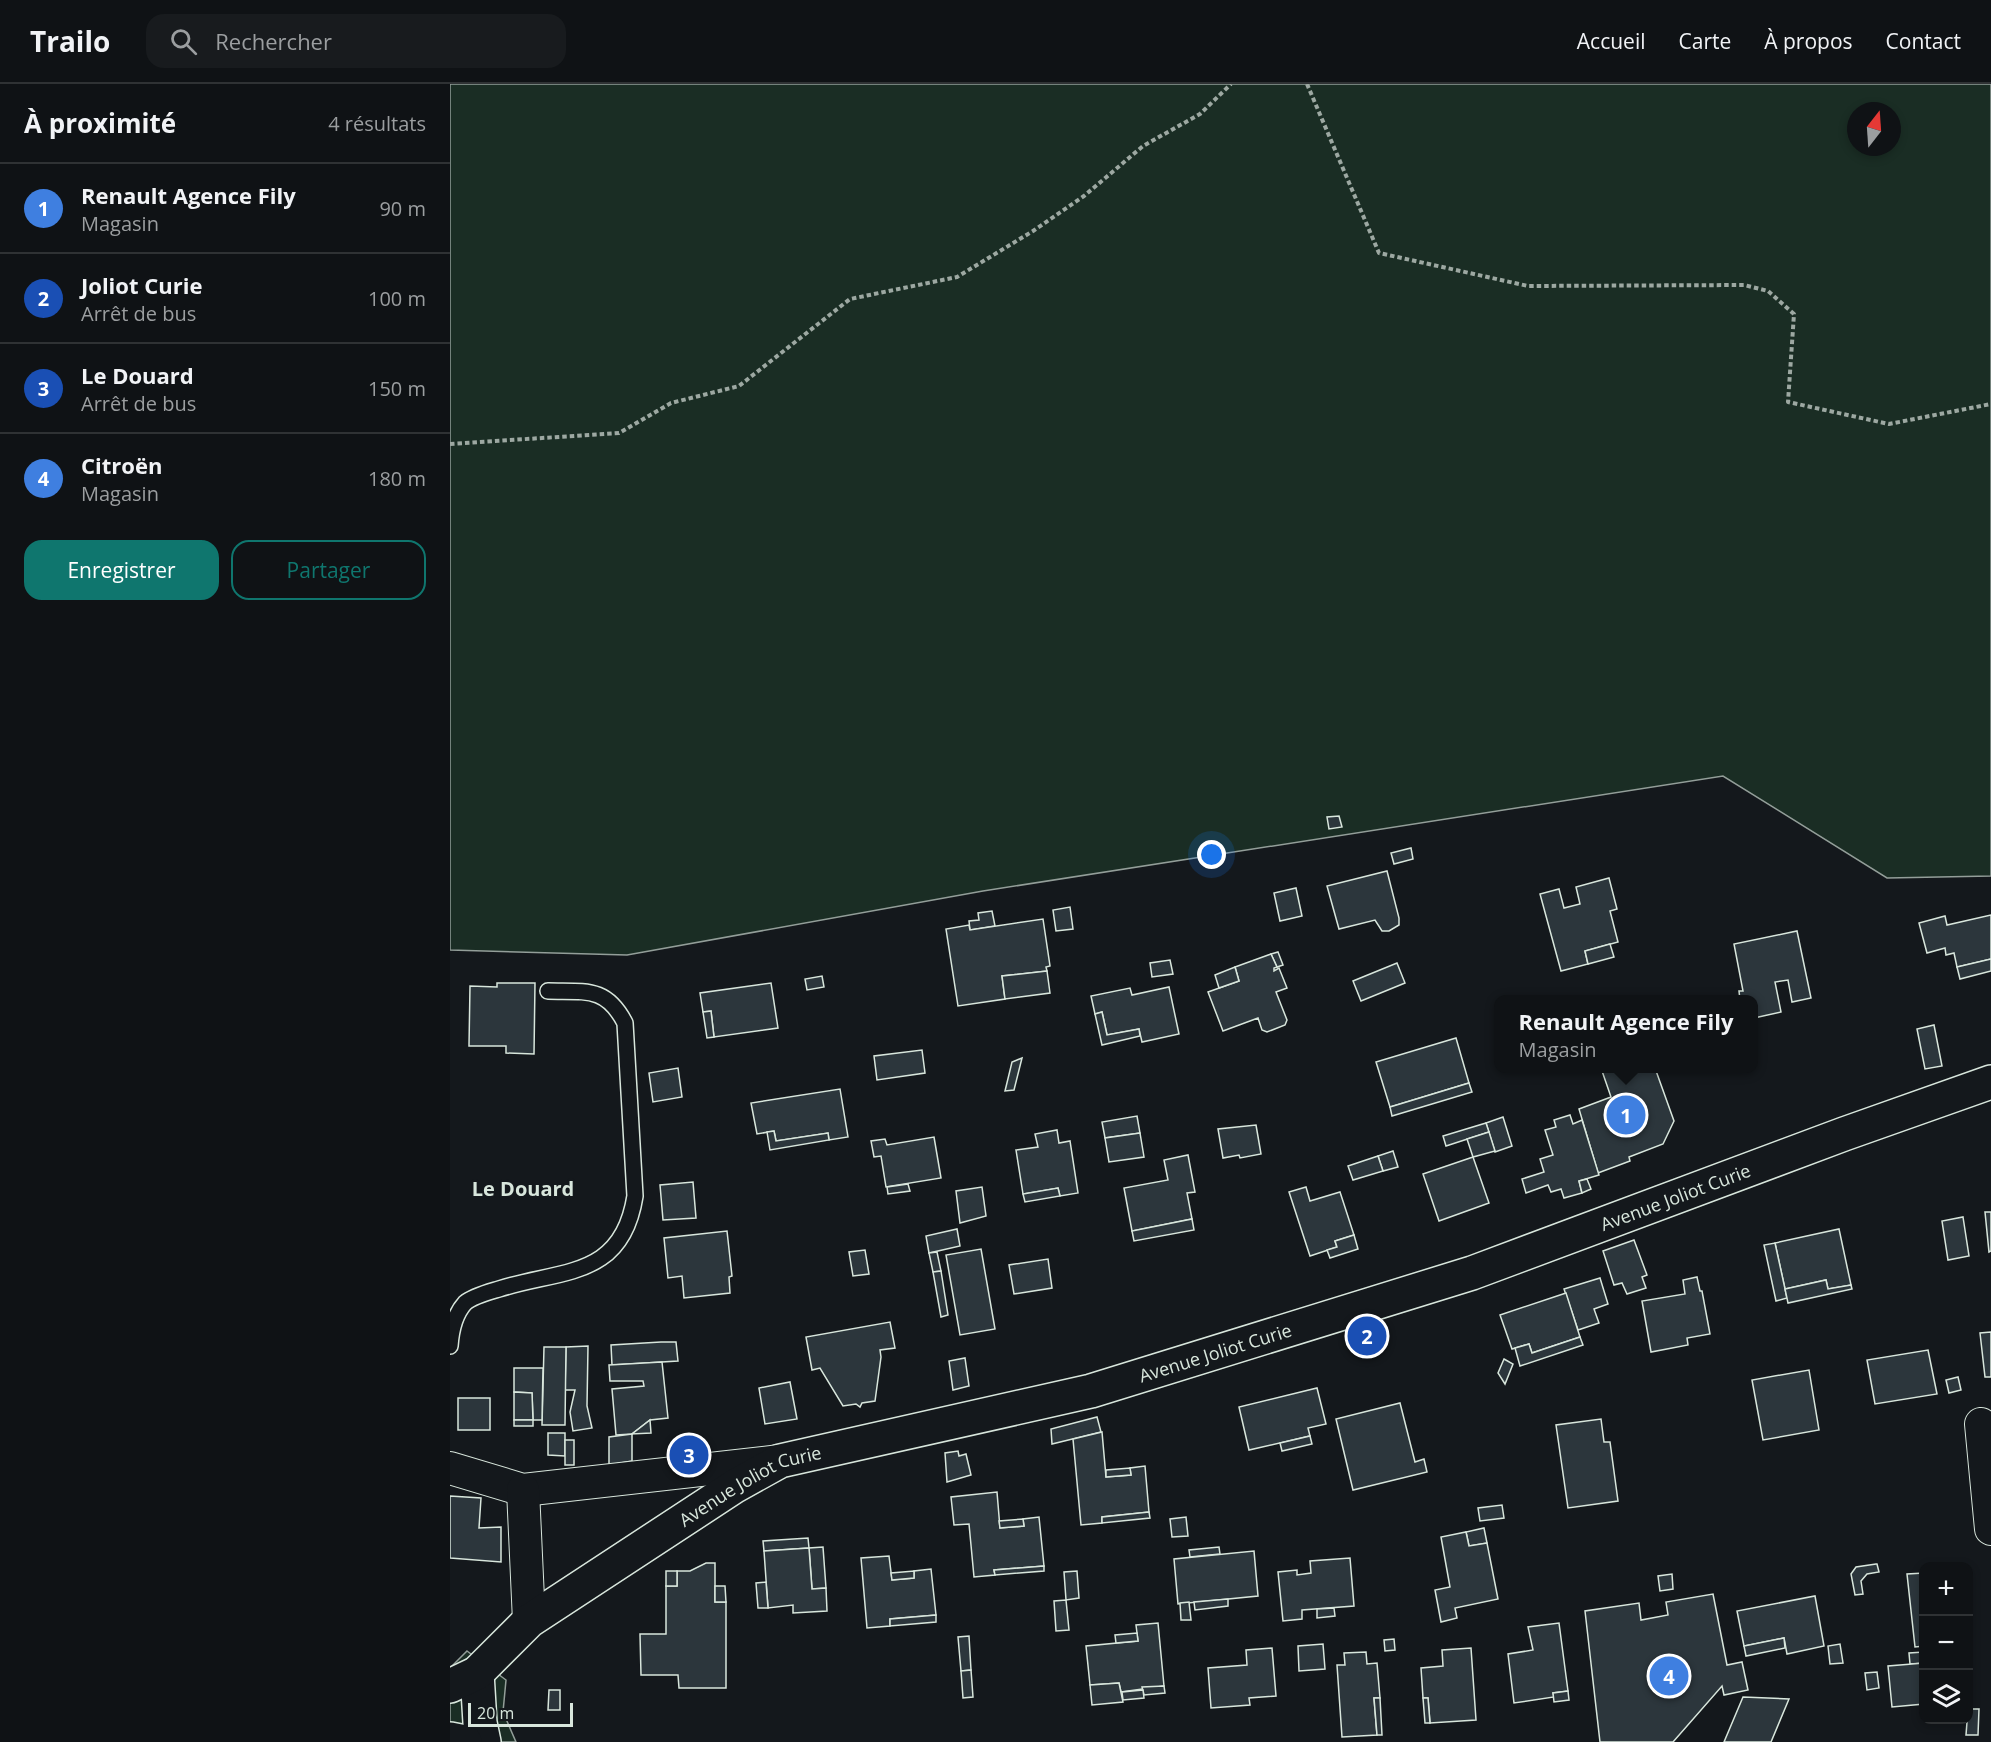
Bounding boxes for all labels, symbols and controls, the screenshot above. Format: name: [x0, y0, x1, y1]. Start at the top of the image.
search box: [146, 14, 566, 68]
text: Trailo: [30, 22, 110, 60]
icon: search: [167, 25, 200, 58]
text: Rechercher: [215, 26, 332, 56]
text: Accueil: [1577, 27, 1645, 55]
text: Carte: [1678, 27, 1731, 55]
text: À propos: [1764, 27, 1853, 55]
text: Contact: [1886, 27, 1961, 55]
north arrow: [1847, 102, 1901, 156]
text: À proximité: [24, 105, 176, 141]
text: 4 résultats: [328, 110, 426, 137]
text: Renault Agence Fily: [81, 180, 296, 210]
text: 1: [38, 195, 49, 222]
text: 90 m: [379, 195, 426, 222]
text: Magasin: [81, 210, 159, 237]
text: Joliot Curie: [81, 270, 202, 300]
text: 2: [38, 285, 49, 312]
text: 100 m: [368, 285, 426, 312]
text: Arrêt de bus: [81, 300, 196, 327]
text: Le Douard: [81, 360, 194, 390]
text: 3: [38, 375, 49, 402]
text: 150 m: [368, 375, 426, 402]
text: Arrêt de bus: [81, 390, 196, 417]
text: Citroën: [81, 450, 162, 480]
text: 4: [38, 465, 49, 492]
text: 180 m: [368, 465, 426, 492]
text: Magasin: [81, 480, 159, 507]
button: Enregistrer: [24, 540, 219, 600]
button: Partager: [231, 540, 426, 600]
your location: [1197, 840, 1226, 869]
popup: [1494, 995, 1758, 1073]
text: Renault Agence Fily: [1519, 1006, 1733, 1036]
text: Magasin: [1519, 1036, 1597, 1063]
pin: 1: [1606, 1092, 1646, 1138]
street label: Avenue Joliot Curie: [1597, 1158, 1754, 1236]
district label: Le Douard: [472, 1175, 574, 1202]
pin: 2: [1348, 1314, 1386, 1358]
street label: Avenue Joliot Curie: [1136, 1318, 1294, 1387]
pin: 3: [670, 1432, 708, 1478]
street label: Avenue Joliot Curie: [674, 1440, 824, 1532]
map controls: [1919, 1562, 1973, 1724]
button: +: [1919, 1562, 1973, 1616]
button: −: [1919, 1616, 1973, 1670]
pin: 4: [1650, 1654, 1688, 1698]
button: layers: [1919, 1670, 1973, 1724]
scale bar: [468, 1700, 573, 1728]
text: 20 m: [477, 1702, 514, 1724]

